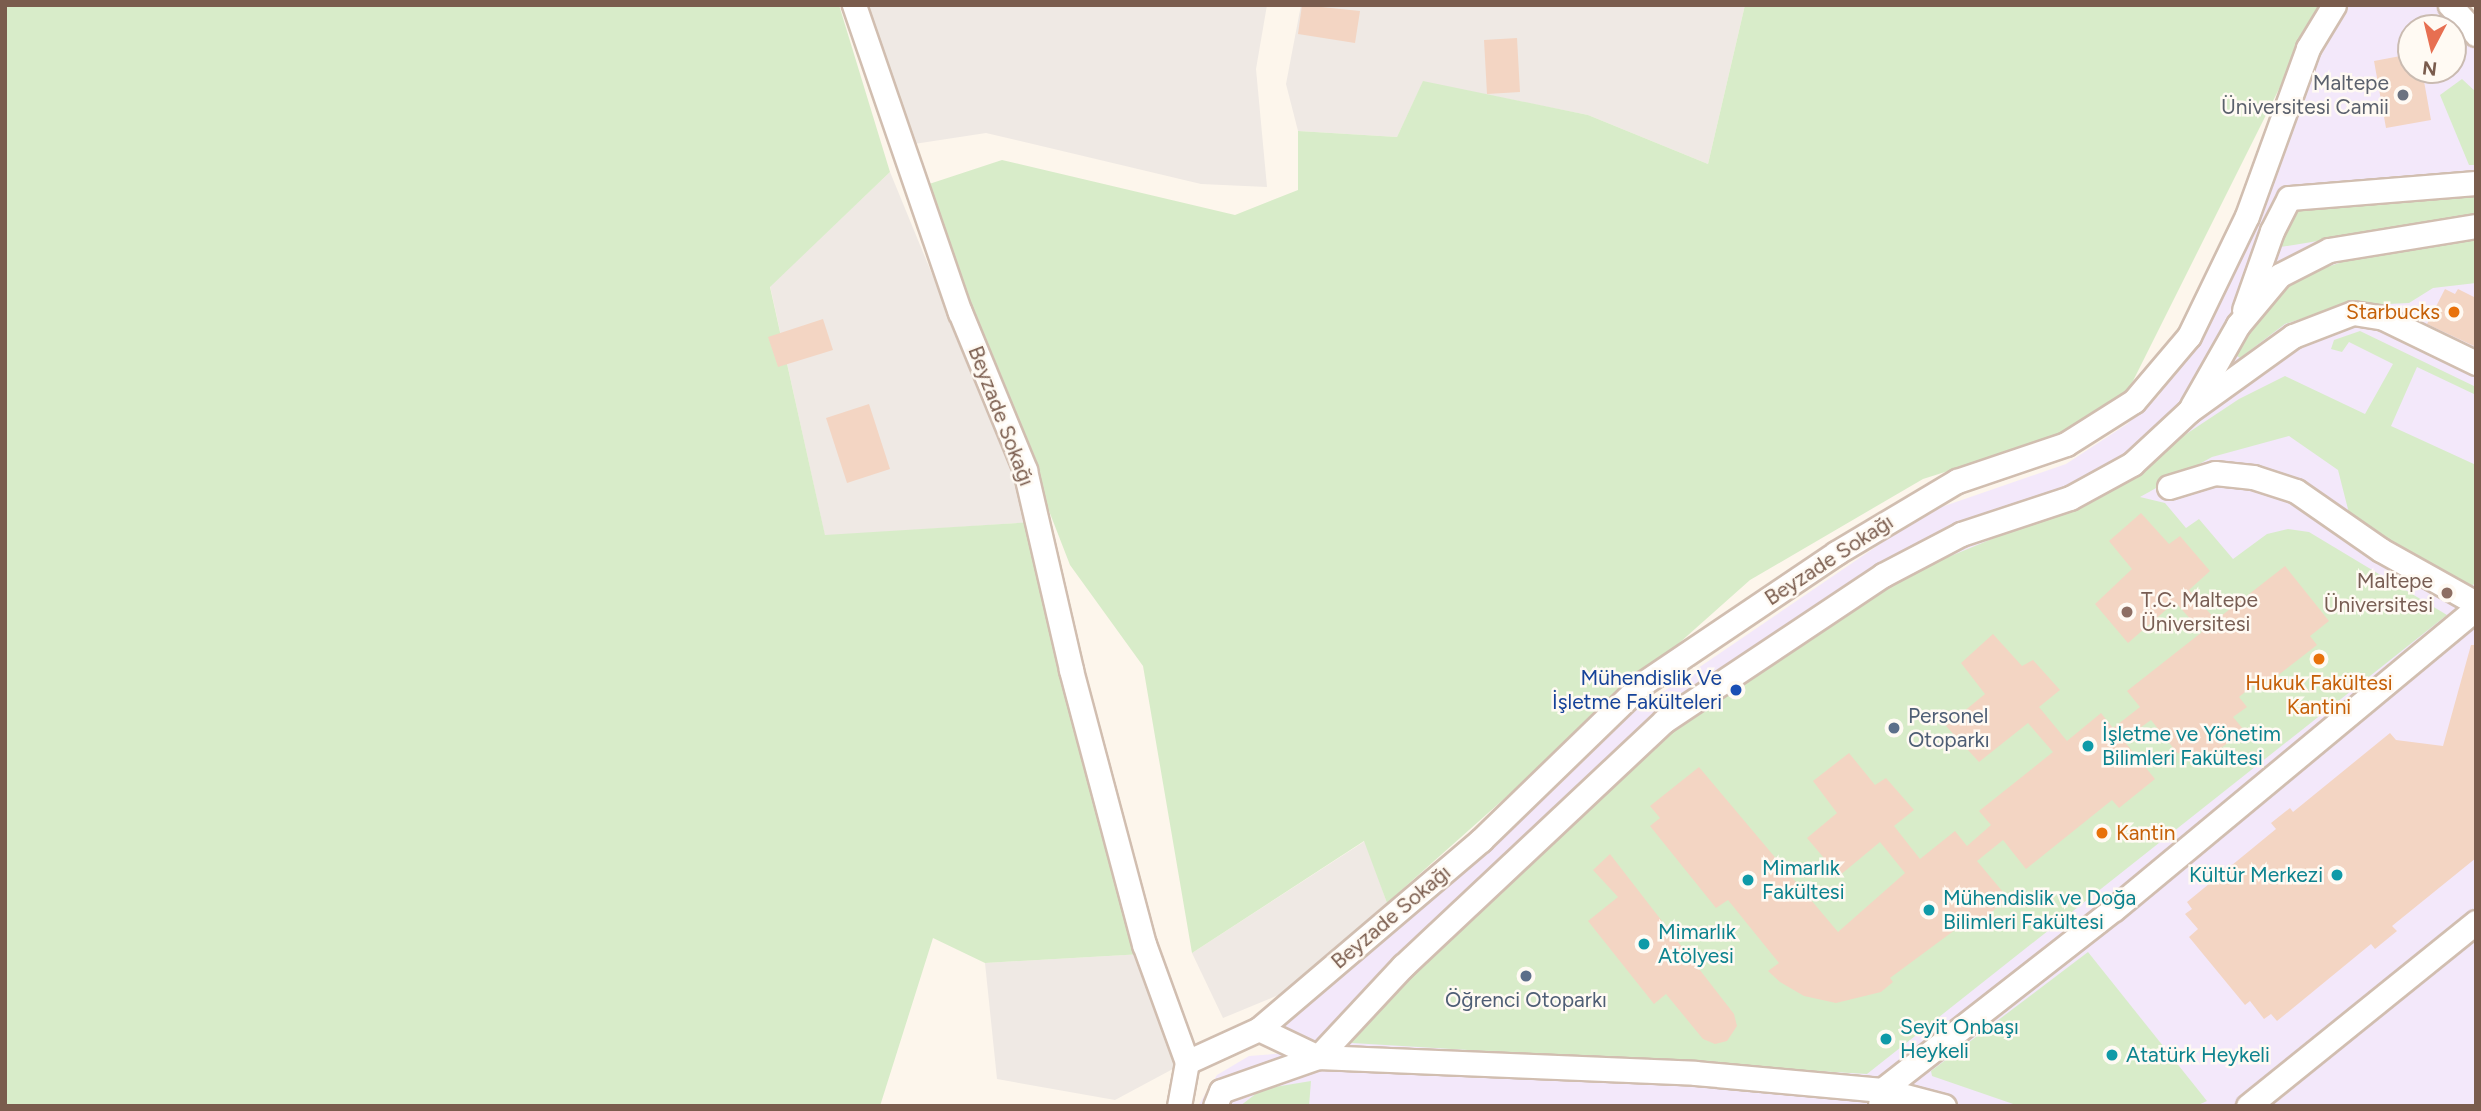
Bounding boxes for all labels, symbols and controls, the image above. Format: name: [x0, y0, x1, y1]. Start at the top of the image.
north arrow: [2397, 14, 2467, 84]
text: N: [2421, 56, 2438, 81]
place label: Maltepe Üniversitesi Camii: [2221, 70, 2389, 120]
marker: Maltepe Üniversitesi Camii: [2395, 87, 2411, 103]
place label: Starbucks: [2346, 299, 2440, 325]
marker: Starbucks: [2446, 304, 2462, 320]
street label: Beyzade Sokağı: [963, 342, 1039, 490]
street label: Beyzade Sokağı: [1760, 509, 1898, 611]
place label: Maltepe Üniversitesi: [2324, 568, 2433, 618]
marker: Maltepe Üniversitesi: [2439, 585, 2455, 601]
place label: T.C. Maltepe Üniversitesi: [2141, 587, 2258, 637]
marker: T.C. Maltepe Üniversitesi: [2119, 604, 2135, 620]
marker: Hukuk Fakültesi Kantini: [2311, 651, 2327, 667]
place label: Mühendislik Ve İşletme Fakülteleri: [1552, 665, 1722, 715]
place label: Hukuk Fakültesi Kantini: [2245, 670, 2393, 720]
marker: Mühendislik Ve İşletme Fakülteleri: [1728, 682, 1744, 698]
place label: Personel Otoparkı: [1908, 703, 1990, 753]
marker: Personel Otoparkı: [1886, 720, 1902, 736]
place label: İşletme ve Yönetim Bilimleri Fakültesi: [2102, 721, 2281, 771]
marker: İşletme ve Yönetim Bilimleri Fakültesi: [2080, 738, 2096, 754]
place label: Kantin: [2116, 820, 2176, 846]
marker: Kantin: [2094, 825, 2110, 841]
place label: Mimarlık Fakültesi: [1762, 855, 1845, 905]
street label: Beyzade Sokağı: [1326, 860, 1456, 974]
place label: Kültür Merkezi: [2189, 862, 2323, 888]
marker: Kültür Merkezi: [2329, 867, 2345, 883]
marker: Mimarlık Fakültesi: [1740, 872, 1756, 888]
place label: Mühendislik ve Doğa Bilimleri Fakültesi: [1943, 885, 2136, 935]
marker: Mühendislik ve Doğa Bilimleri Fakültesi: [1921, 902, 1937, 918]
place label: Mimarlık Atölyesi: [1658, 919, 1736, 969]
marker: Mimarlık Atölyesi: [1636, 936, 1652, 952]
marker: Öğrenci Otoparkı: [1518, 968, 1534, 984]
place label: Öğrenci Otoparkı: [1445, 987, 1607, 1013]
place label: Seyit Onbaşı Heykeli: [1900, 1014, 2019, 1064]
marker: Seyit Onbaşı Heykeli: [1878, 1031, 1894, 1047]
place label: Atatürk Heykeli: [2126, 1042, 2270, 1068]
marker: Atatürk Heykeli: [2104, 1047, 2120, 1063]

